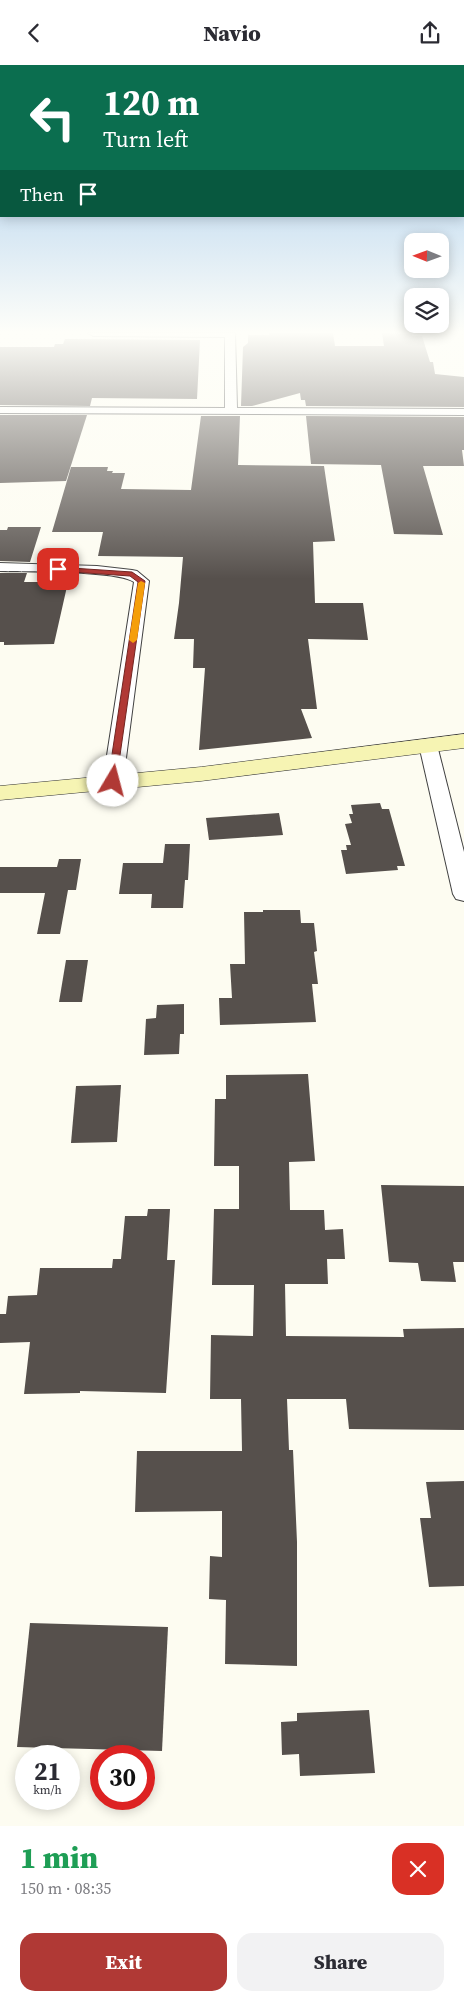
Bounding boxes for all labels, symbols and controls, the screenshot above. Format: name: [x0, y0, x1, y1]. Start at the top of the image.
text: Navio: [203, 18, 261, 48]
icon: back: [20, 19, 48, 47]
icon: share: [416, 19, 444, 47]
text: 120 m: [103, 79, 199, 127]
icon: left: [20, 85, 85, 150]
text: Turn left: [103, 124, 188, 154]
icon: arrive: [74, 180, 102, 208]
text: Then: [20, 181, 64, 207]
north arrow: [404, 233, 449, 277]
map controls: [404, 233, 449, 333]
button: layers: [404, 288, 449, 333]
pin: [37, 548, 79, 590]
icon: arrive: [44, 555, 72, 583]
position arrow: [86, 754, 138, 806]
speed limit sign: 30: [90, 1745, 155, 1810]
text: 21: [34, 1754, 61, 1788]
text: km/h: [33, 1782, 62, 1798]
text: 1 min: [20, 1837, 98, 1878]
button: close: [392, 1843, 444, 1895]
text: 150 m · 08:35: [20, 1877, 111, 1899]
button: Exit: [20, 1933, 227, 1991]
button: Share: [237, 1933, 444, 1991]

